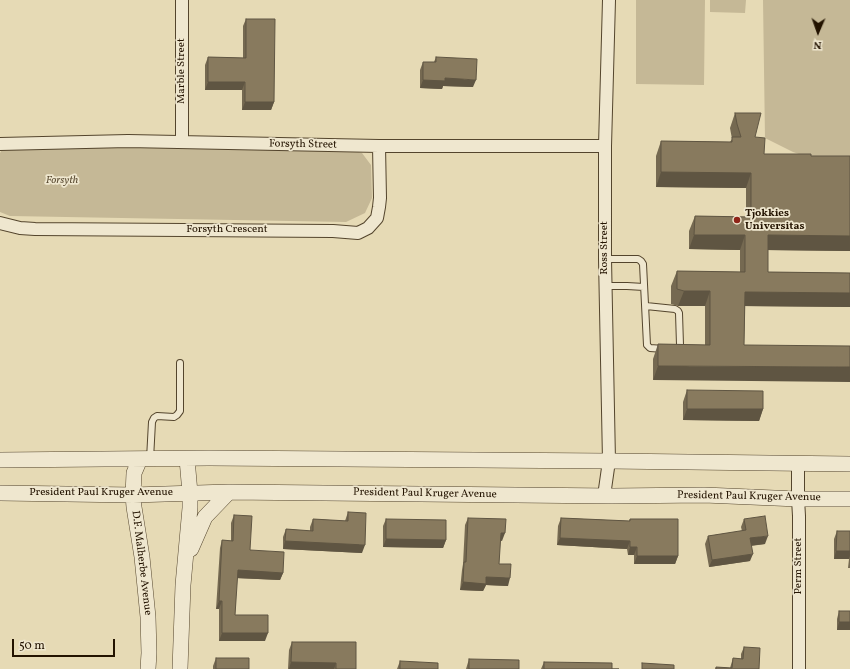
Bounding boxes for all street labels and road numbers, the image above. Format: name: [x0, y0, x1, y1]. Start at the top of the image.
street label: Marble Street: [175, 38, 189, 104]
street label: Forsyth Street: [269, 138, 337, 152]
street label: Ross Street: [598, 221, 612, 275]
street label: Forsyth Crescent: [186, 223, 268, 237]
street label: President Paul Kruger Avenue: [29, 486, 173, 500]
street label: President Paul Kruger Avenue: [353, 486, 497, 502]
street label: President Paul Kruger Avenue: [677, 489, 821, 505]
street label: D.F. Malherbe Avenue: [128, 510, 154, 616]
street label: Perm Street: [792, 538, 806, 594]

